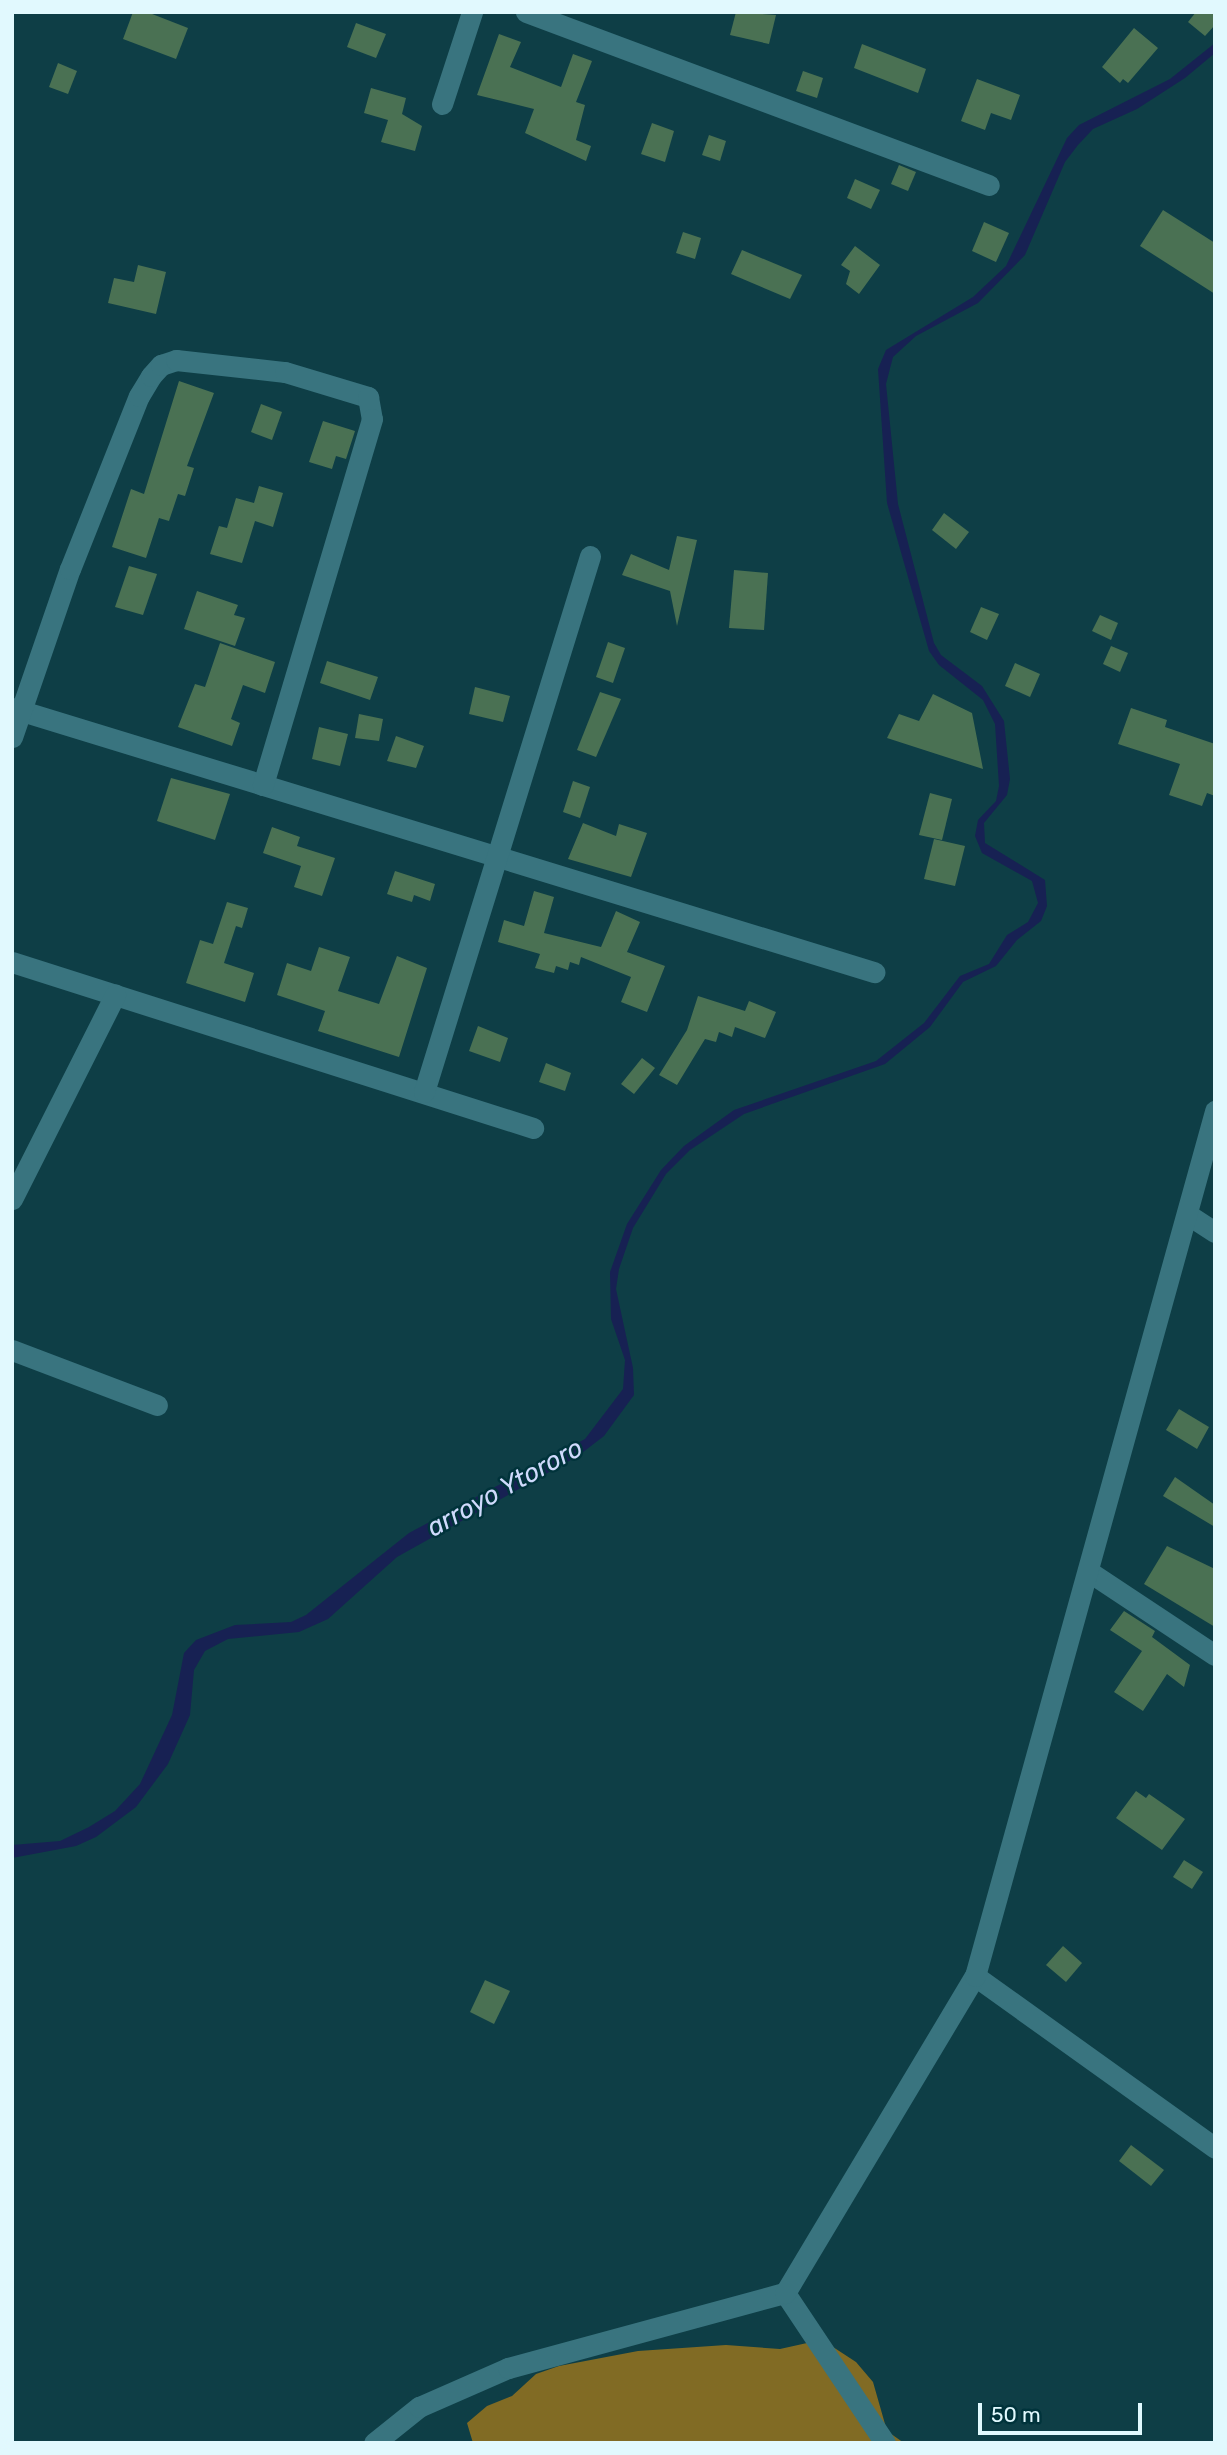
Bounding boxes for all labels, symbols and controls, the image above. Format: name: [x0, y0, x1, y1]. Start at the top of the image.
water label: arroyo Ytororo: [421, 1432, 589, 1544]
scale bar: [982, 2388, 1146, 2432]
text: 50 m: [991, 2402, 1041, 2427]

